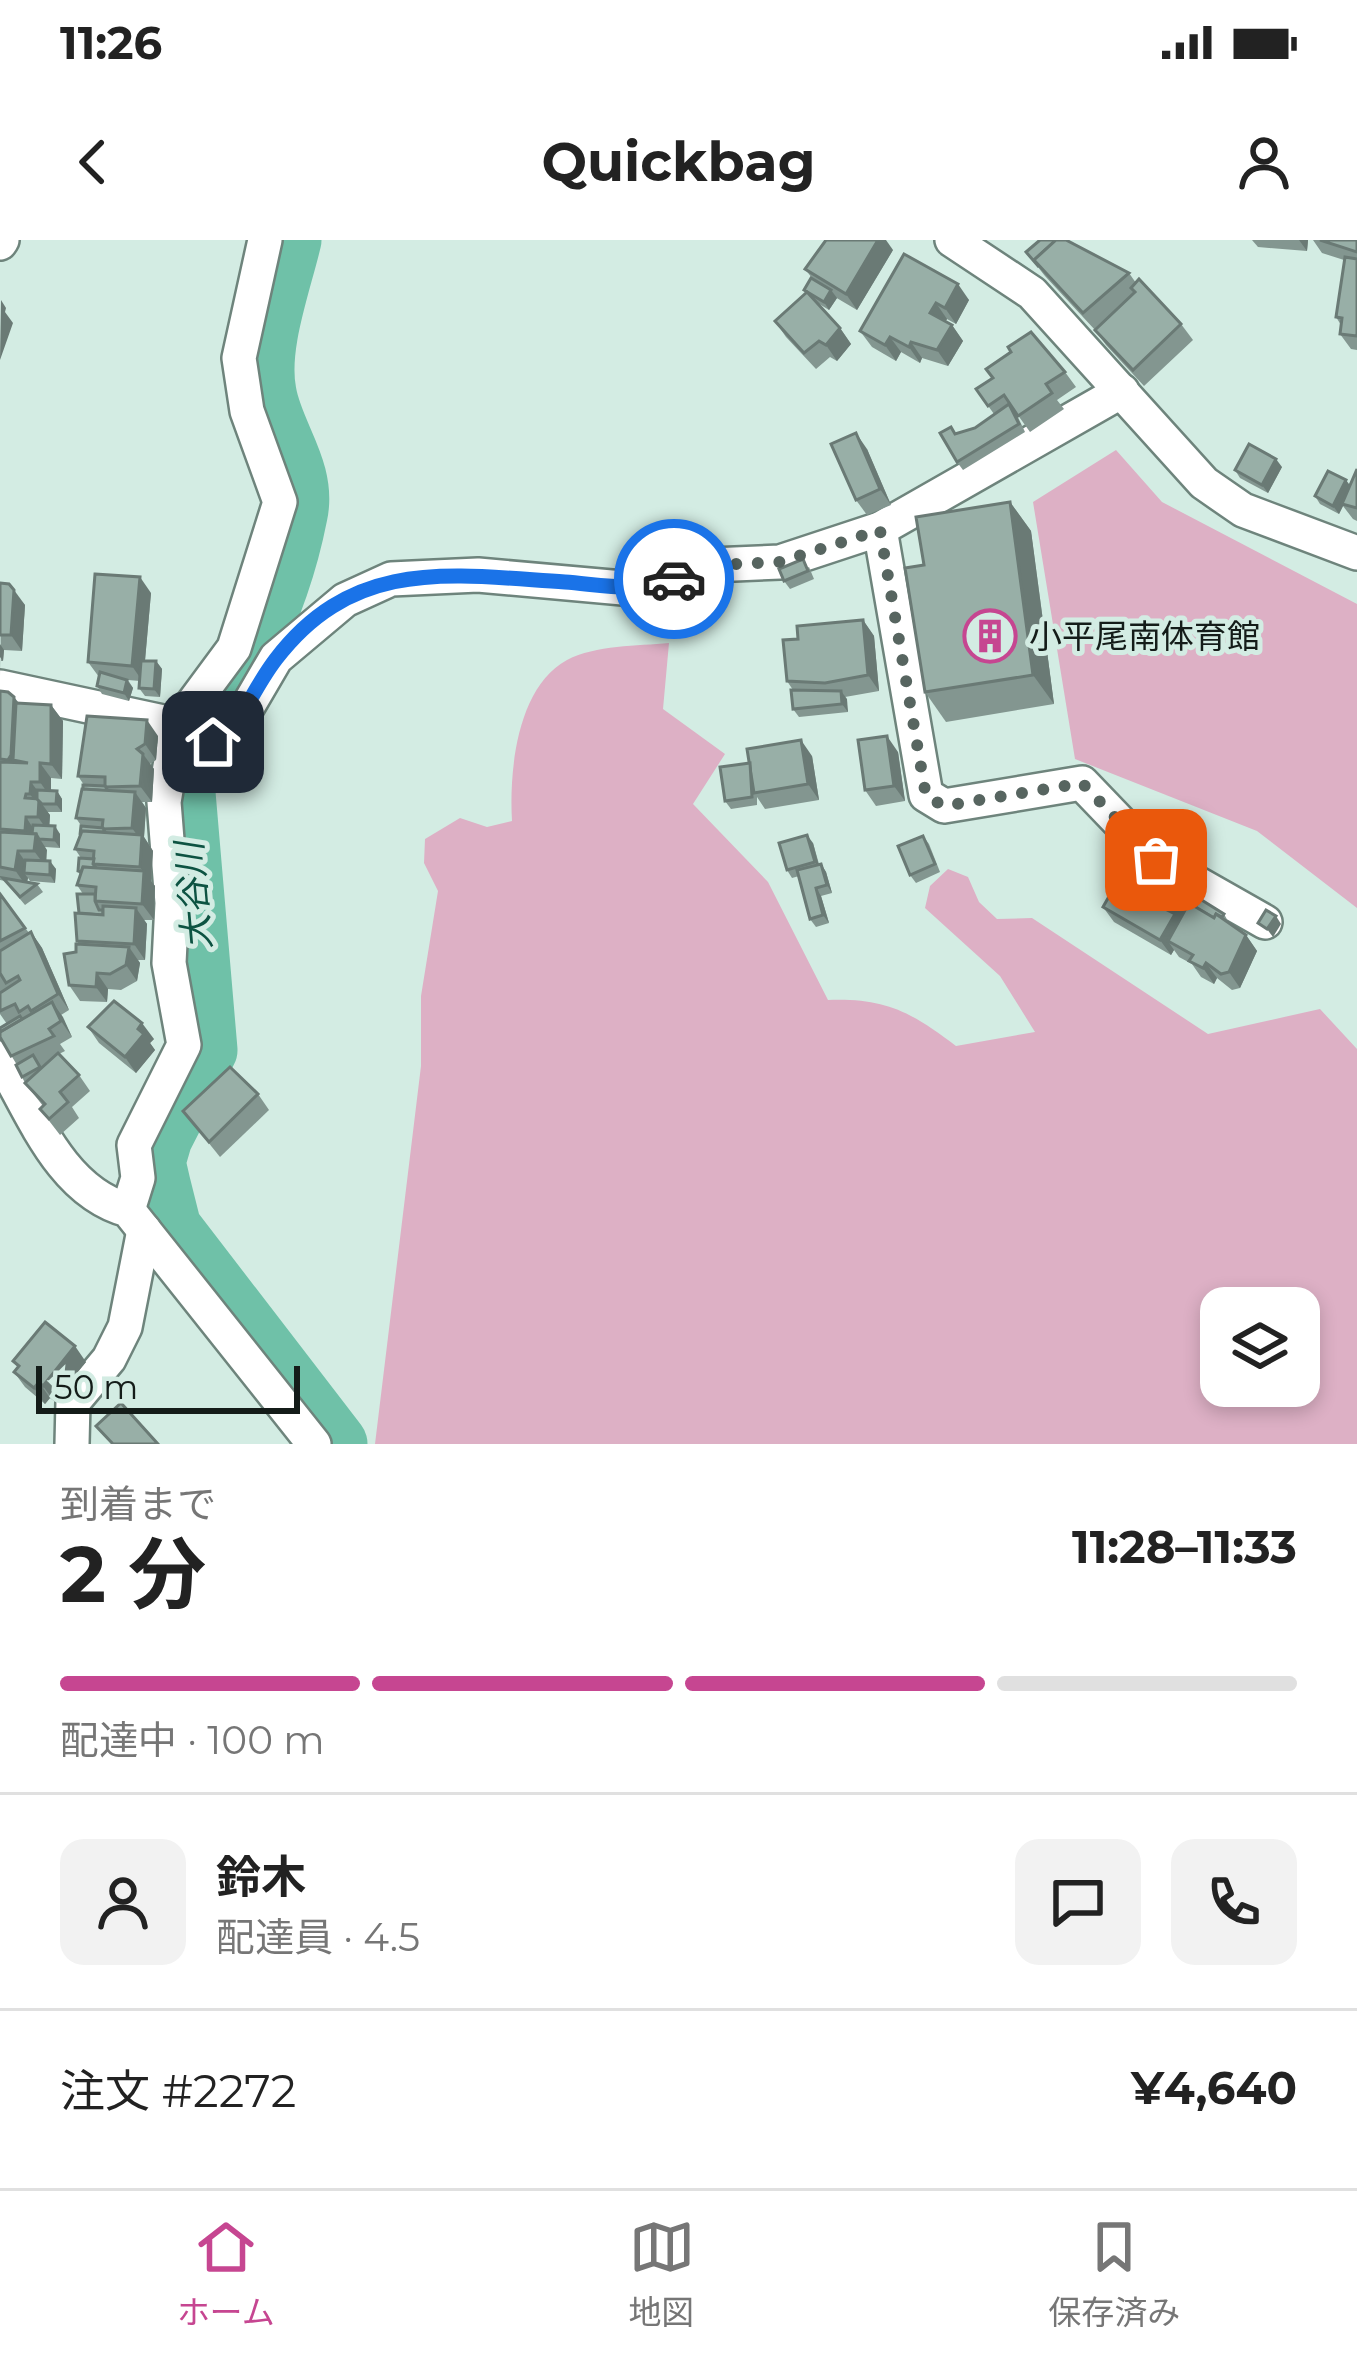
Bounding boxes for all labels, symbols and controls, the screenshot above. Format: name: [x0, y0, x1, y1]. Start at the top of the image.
text: 11:26: [60, 15, 162, 70]
icon: back: [60, 129, 126, 195]
text: Quickbag: [541, 129, 816, 195]
icon: person: [1231, 129, 1297, 195]
courier: [614, 519, 734, 639]
icon: car: [641, 546, 707, 612]
building icon: 小平尾南体育館: [962, 608, 1018, 664]
place label: 小平尾南体育館: [1029, 616, 1260, 656]
pin: [162, 691, 264, 793]
icon: home: [180, 709, 246, 775]
pin: [1105, 809, 1207, 911]
icon: bag: [1123, 827, 1189, 893]
water label: 大谷川: [166, 836, 220, 952]
map controls: [1200, 1287, 1320, 1407]
button: layers: [1200, 1287, 1320, 1407]
scale bar: [36, 1360, 300, 1413]
text: 50 m: [54, 1367, 138, 1407]
text: 到着まで: [60, 1480, 216, 1528]
text: 11:28–11:33: [1072, 1519, 1297, 1574]
text: 2 分: [60, 1526, 206, 1622]
text: 配達中 · 100 m: [60, 1716, 325, 1764]
button: person: [60, 1839, 186, 1965]
button: chat: [1015, 1839, 1141, 1965]
button: phone: [1171, 1839, 1297, 1965]
text: 鈴木: [216, 1849, 306, 1904]
text: 配達員 · 4.5: [216, 1913, 420, 1961]
text: ¥4,640: [1131, 2060, 1297, 2115]
text: 注文 #2272: [60, 2063, 296, 2118]
tab: ホーム: [177, 2214, 275, 2334]
tab: 地図: [629, 2214, 695, 2334]
tab: 保存済み: [1048, 2214, 1180, 2334]

